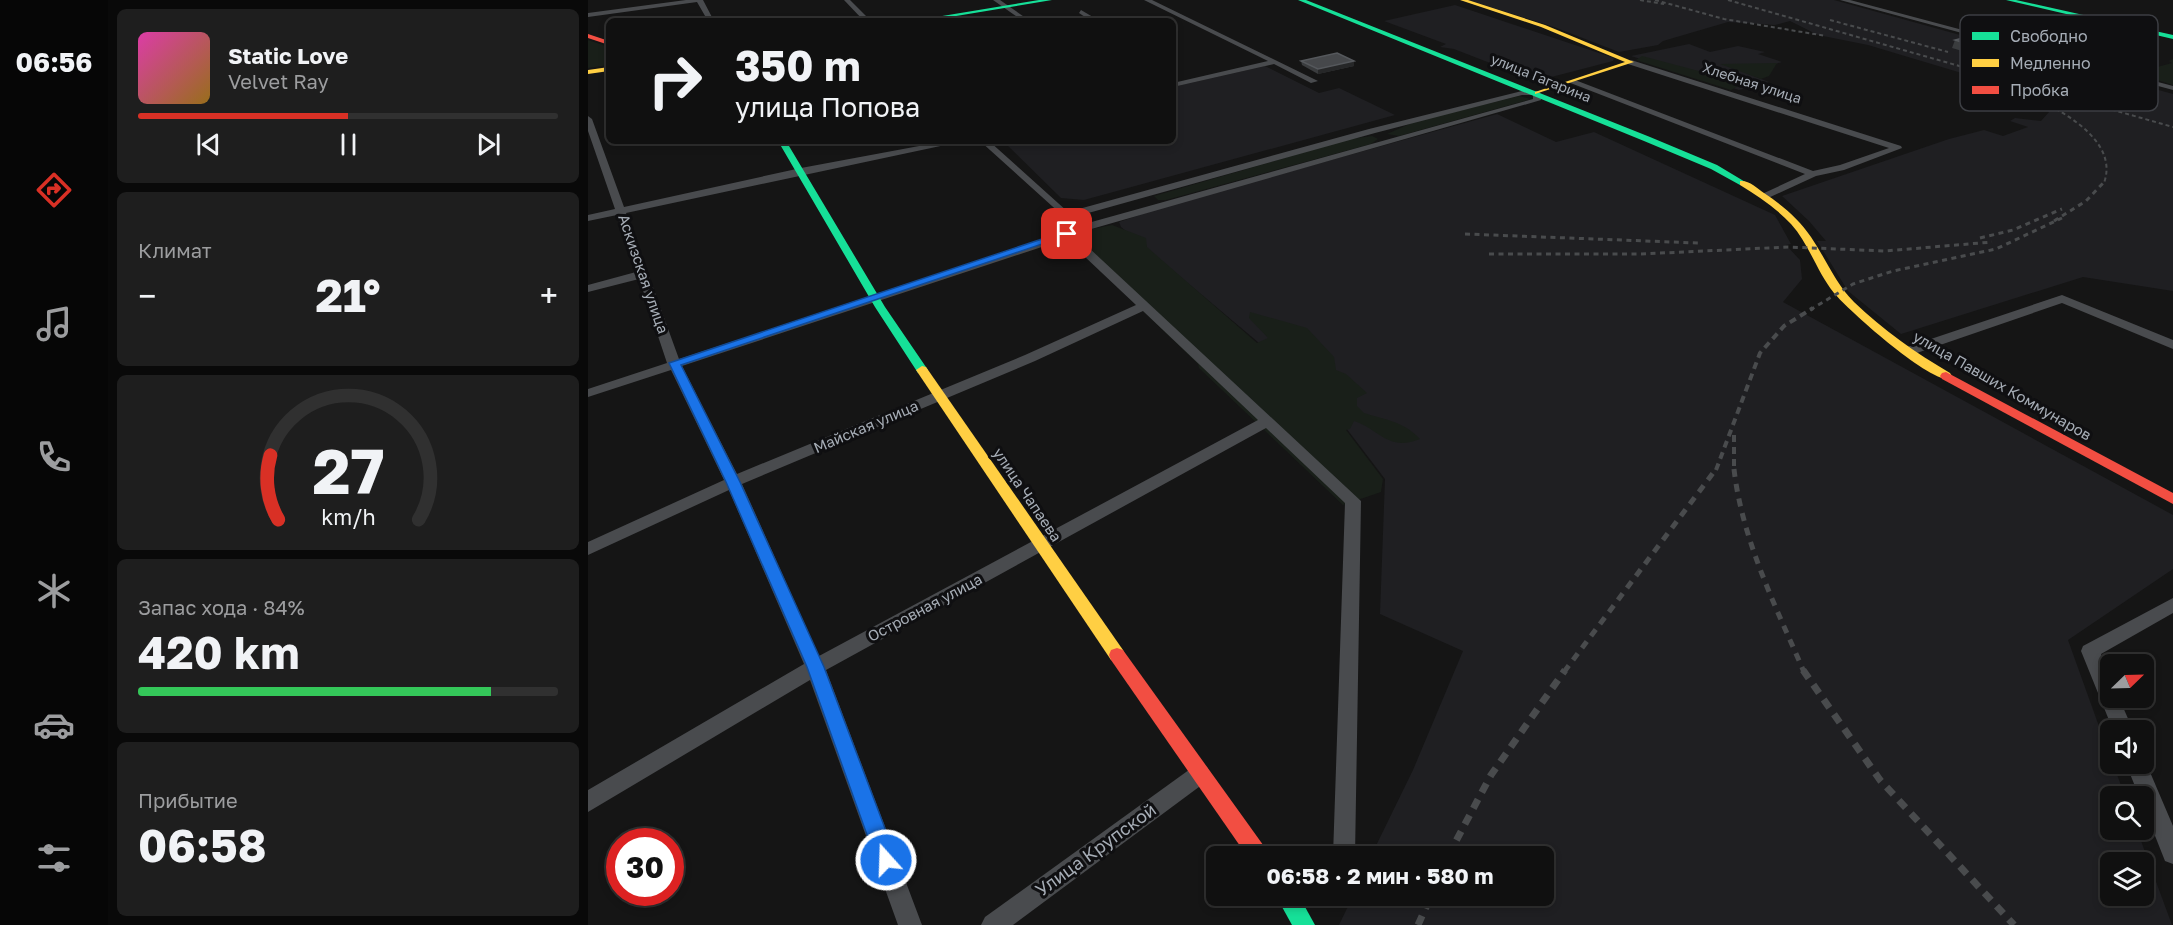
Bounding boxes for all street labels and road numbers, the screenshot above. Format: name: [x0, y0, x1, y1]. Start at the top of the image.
street label: улица Гагарина: [1489, 50, 1594, 105]
street label: Хлебная улица: [1700, 59, 1804, 107]
street label: Аскизская улица: [615, 212, 673, 336]
street label: улица Павших Коммунаров: [1910, 327, 2095, 444]
street label: Майская улица: [811, 396, 921, 456]
street label: улица Чапаева: [990, 444, 1066, 545]
street label: Островная улица: [864, 569, 985, 645]
street label: Улица Крупской: [1031, 798, 1160, 900]

